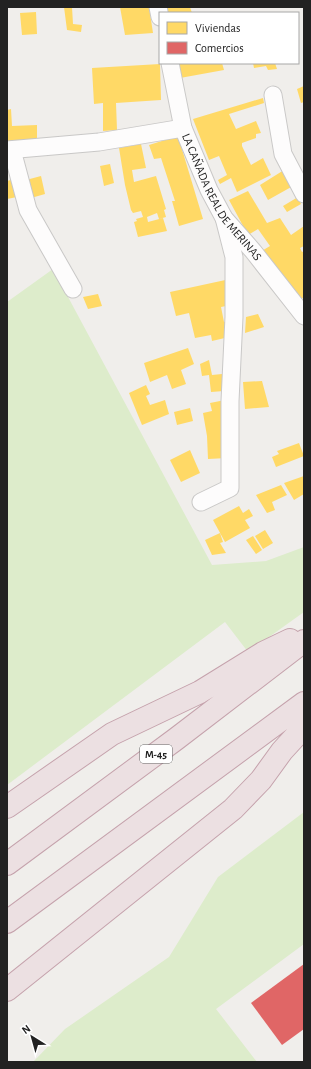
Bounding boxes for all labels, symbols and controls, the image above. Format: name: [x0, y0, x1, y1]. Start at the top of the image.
legend: [159, 12, 299, 64]
text: Viviendas: [195, 22, 241, 34]
text: Comercios: [195, 42, 244, 54]
street label: LA CAÑADA REAL DE MERINAS: [180, 132, 264, 263]
road number: M-45: [140, 745, 172, 763]
north arrow: [12, 1017, 52, 1057]
text: N: [20, 1023, 33, 1036]

